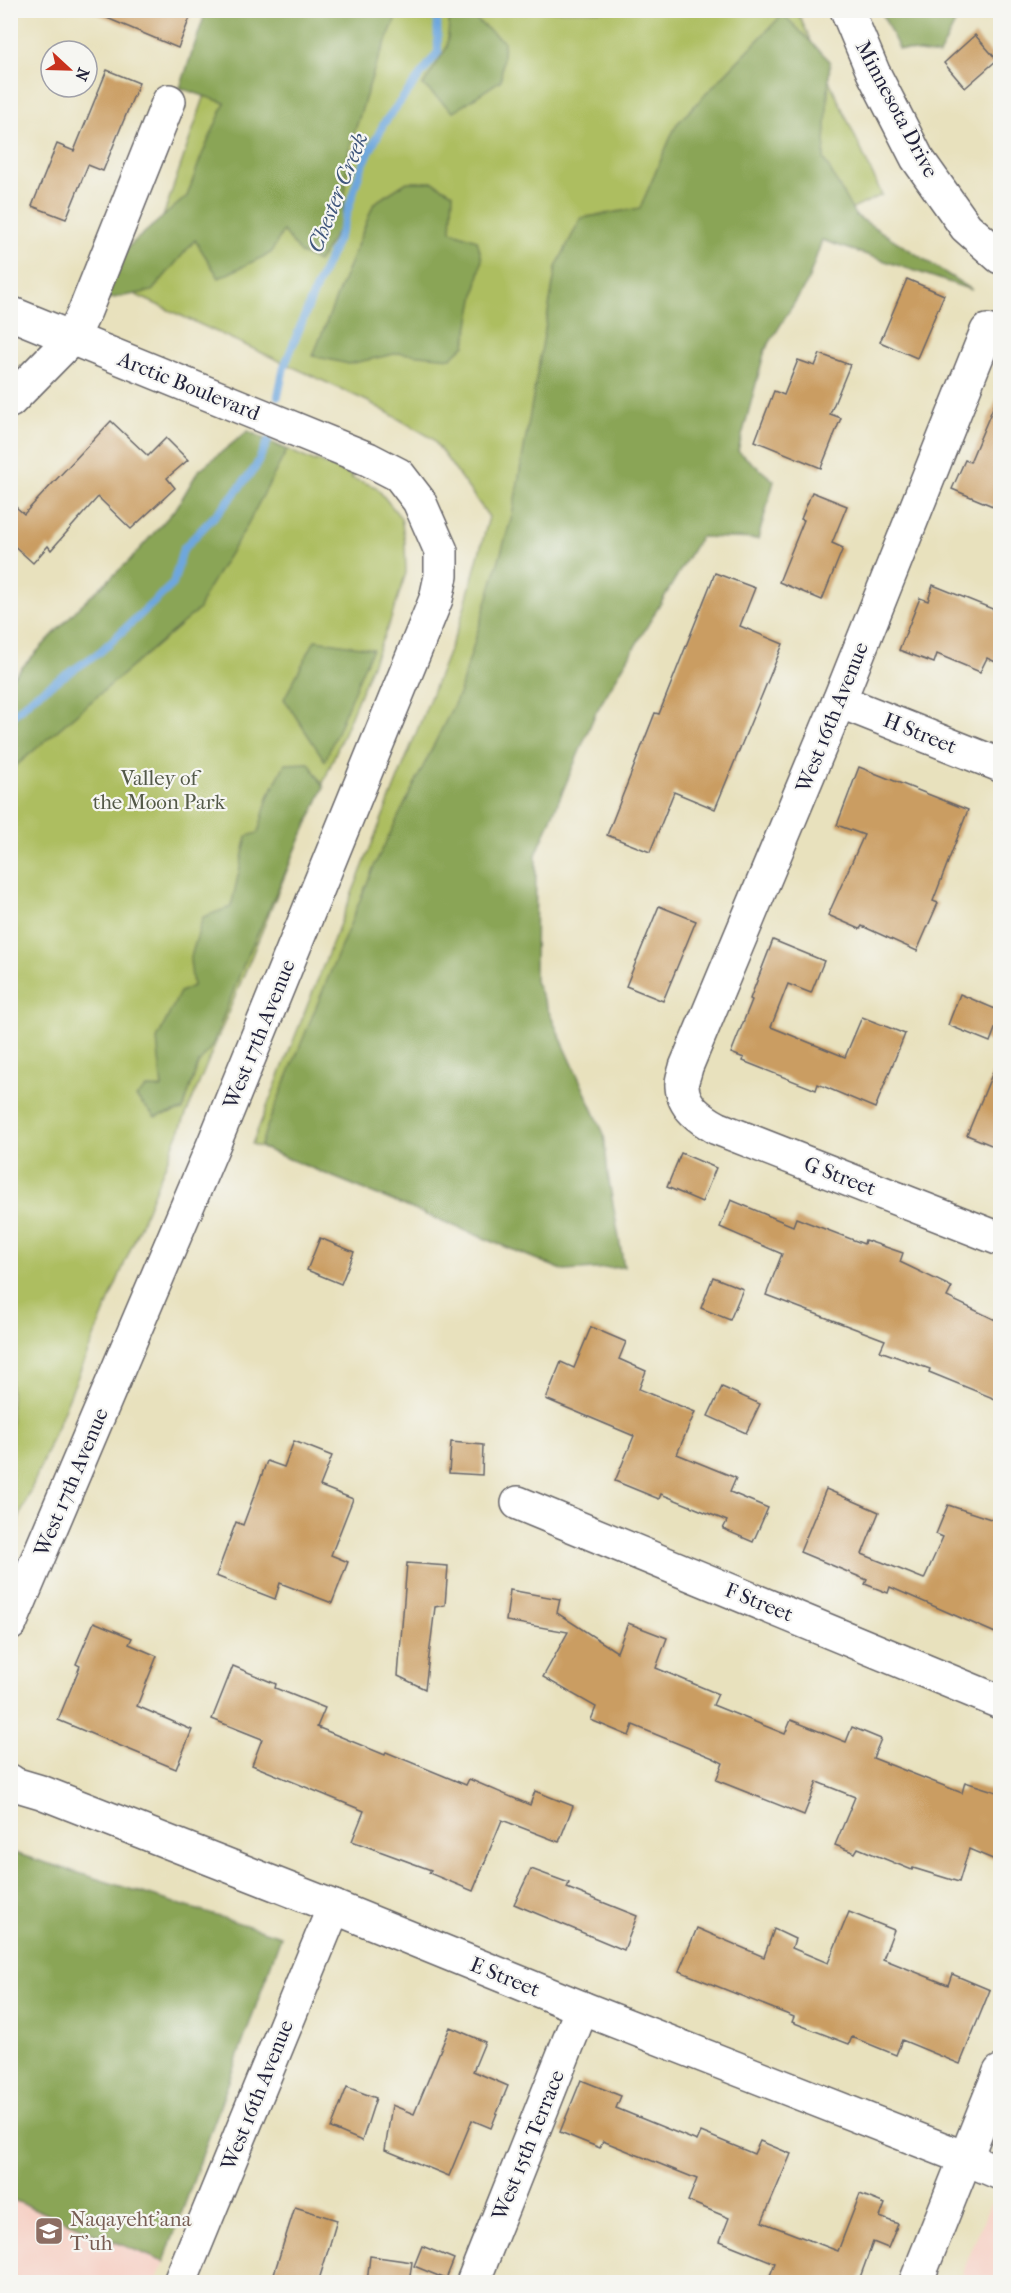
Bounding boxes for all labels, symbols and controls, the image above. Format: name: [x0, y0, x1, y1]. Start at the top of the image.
street label: Minnesota Drive: [851, 37, 943, 181]
north arrow: [39, 39, 99, 99]
text: N: [71, 65, 94, 84]
water label: Chester Creek: [302, 129, 374, 256]
street label: Arctic Boulevard: [114, 346, 264, 426]
street label: West 16th Avenue: [791, 638, 873, 796]
street label: H Street: [880, 708, 960, 759]
park label: Valley of the Moon Park: [93, 766, 225, 814]
street label: West 17th Avenue: [218, 956, 300, 1113]
street label: G Street: [801, 1151, 880, 1201]
street label: West 17th Avenue: [29, 1404, 113, 1561]
street label: F Street: [722, 1578, 797, 1627]
street label: E Street: [467, 1952, 544, 2002]
street label: West 16th Avenue: [216, 2016, 298, 2174]
street label: West 15th Terrace: [487, 2066, 569, 2224]
place label: Naqayeht'ana T'uh: [70, 2207, 192, 2255]
school or university icon: Naqayeht'ana T'uh: [33, 2215, 65, 2247]

